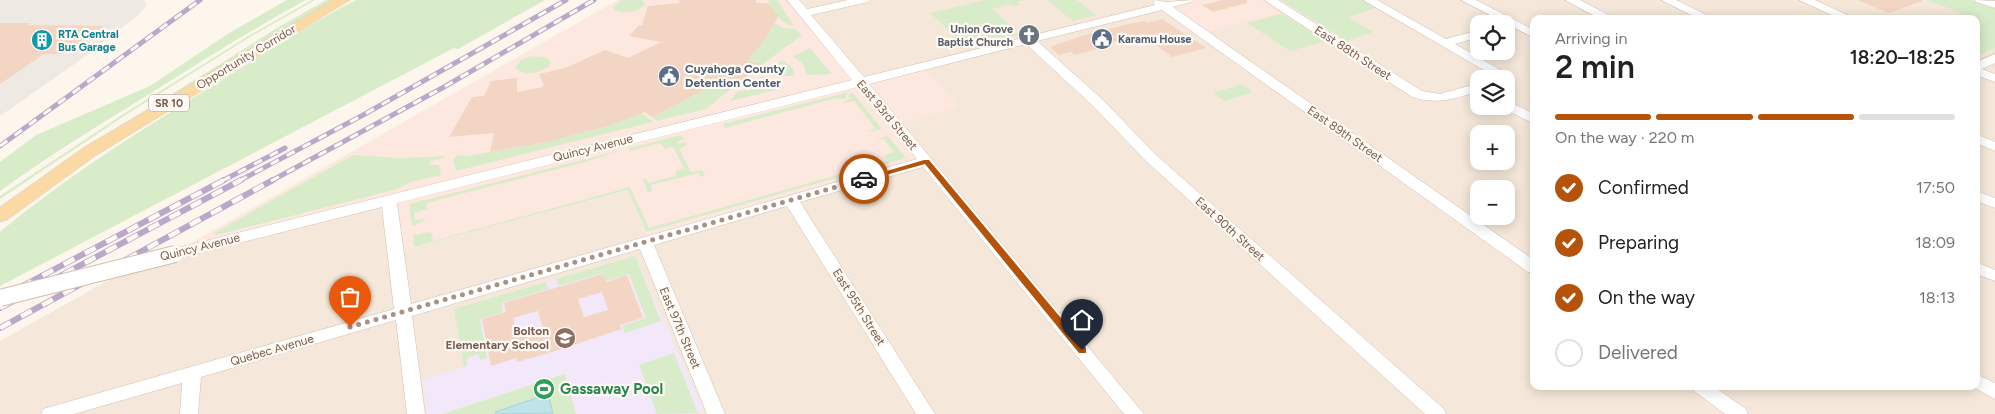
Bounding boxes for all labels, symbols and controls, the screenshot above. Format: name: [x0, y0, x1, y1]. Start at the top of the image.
map controls: [1470, 15, 1515, 225]
button: locate: [1470, 15, 1515, 60]
street label: Opportunity Corridor: [194, 22, 298, 92]
place label: Union Grove Baptist Church: [937, 23, 1013, 49]
church icon: Union Grove Baptist Church: [1017, 23, 1041, 47]
street label: East 88th Street: [1312, 23, 1394, 83]
public building icon: Karamu House: [1090, 27, 1114, 51]
building icon: RTA Central Bus Garage: [30, 28, 54, 52]
place label: RTA Central Bus Garage: [58, 28, 119, 54]
text: Arriving in: [1555, 29, 1627, 48]
place label: Karamu House: [1118, 33, 1191, 46]
text: 18:20–18:25: [1850, 46, 1955, 69]
text: 2 min: [1555, 48, 1635, 86]
place label: Cuyahoga County Detention Center: [685, 62, 785, 90]
public building icon: Cuyahoga County Detention Center: [657, 64, 681, 88]
button: layers: [1470, 70, 1515, 115]
street label: East 93rd Street: [854, 77, 921, 153]
road number: SR 10: [149, 95, 189, 112]
street label: East 89th Street: [1305, 103, 1386, 165]
button: +: [1470, 125, 1515, 170]
text: On the way · 220 m: [1555, 128, 1694, 147]
street label: Quincy Avenue: [552, 131, 635, 165]
courier: [839, 154, 889, 204]
icon: car: [850, 165, 878, 193]
icon: check: [1555, 174, 1583, 202]
text: Confirmed: [1598, 176, 1689, 199]
text: 17:50: [1916, 178, 1955, 197]
button: −: [1470, 180, 1515, 225]
street label: East 90th Street: [1192, 194, 1268, 264]
icon: check: [1555, 229, 1583, 257]
street label: Quincy Avenue: [159, 230, 242, 264]
text: Preparing: [1598, 231, 1679, 254]
text: 18:09: [1915, 233, 1955, 252]
street label: East 95th Street: [830, 266, 888, 348]
pin: [329, 276, 371, 327]
icon: bag: [336, 283, 364, 311]
icon: check: [1555, 284, 1583, 312]
street label: East 97th Street: [656, 285, 704, 371]
text: On the way: [1598, 286, 1695, 309]
text: 18:13: [1919, 288, 1955, 307]
pin: [1061, 299, 1103, 350]
icon: home: [1068, 306, 1096, 334]
place label: Bolton Elementary School: [445, 324, 549, 352]
school or university icon: Bolton Elementary School: [553, 326, 577, 350]
street label: Quebec Avenue: [229, 331, 316, 369]
text: Delivered: [1598, 341, 1678, 364]
sports icon: Gassaway Pool: [532, 377, 556, 401]
place label: Gassaway Pool: [560, 380, 663, 398]

